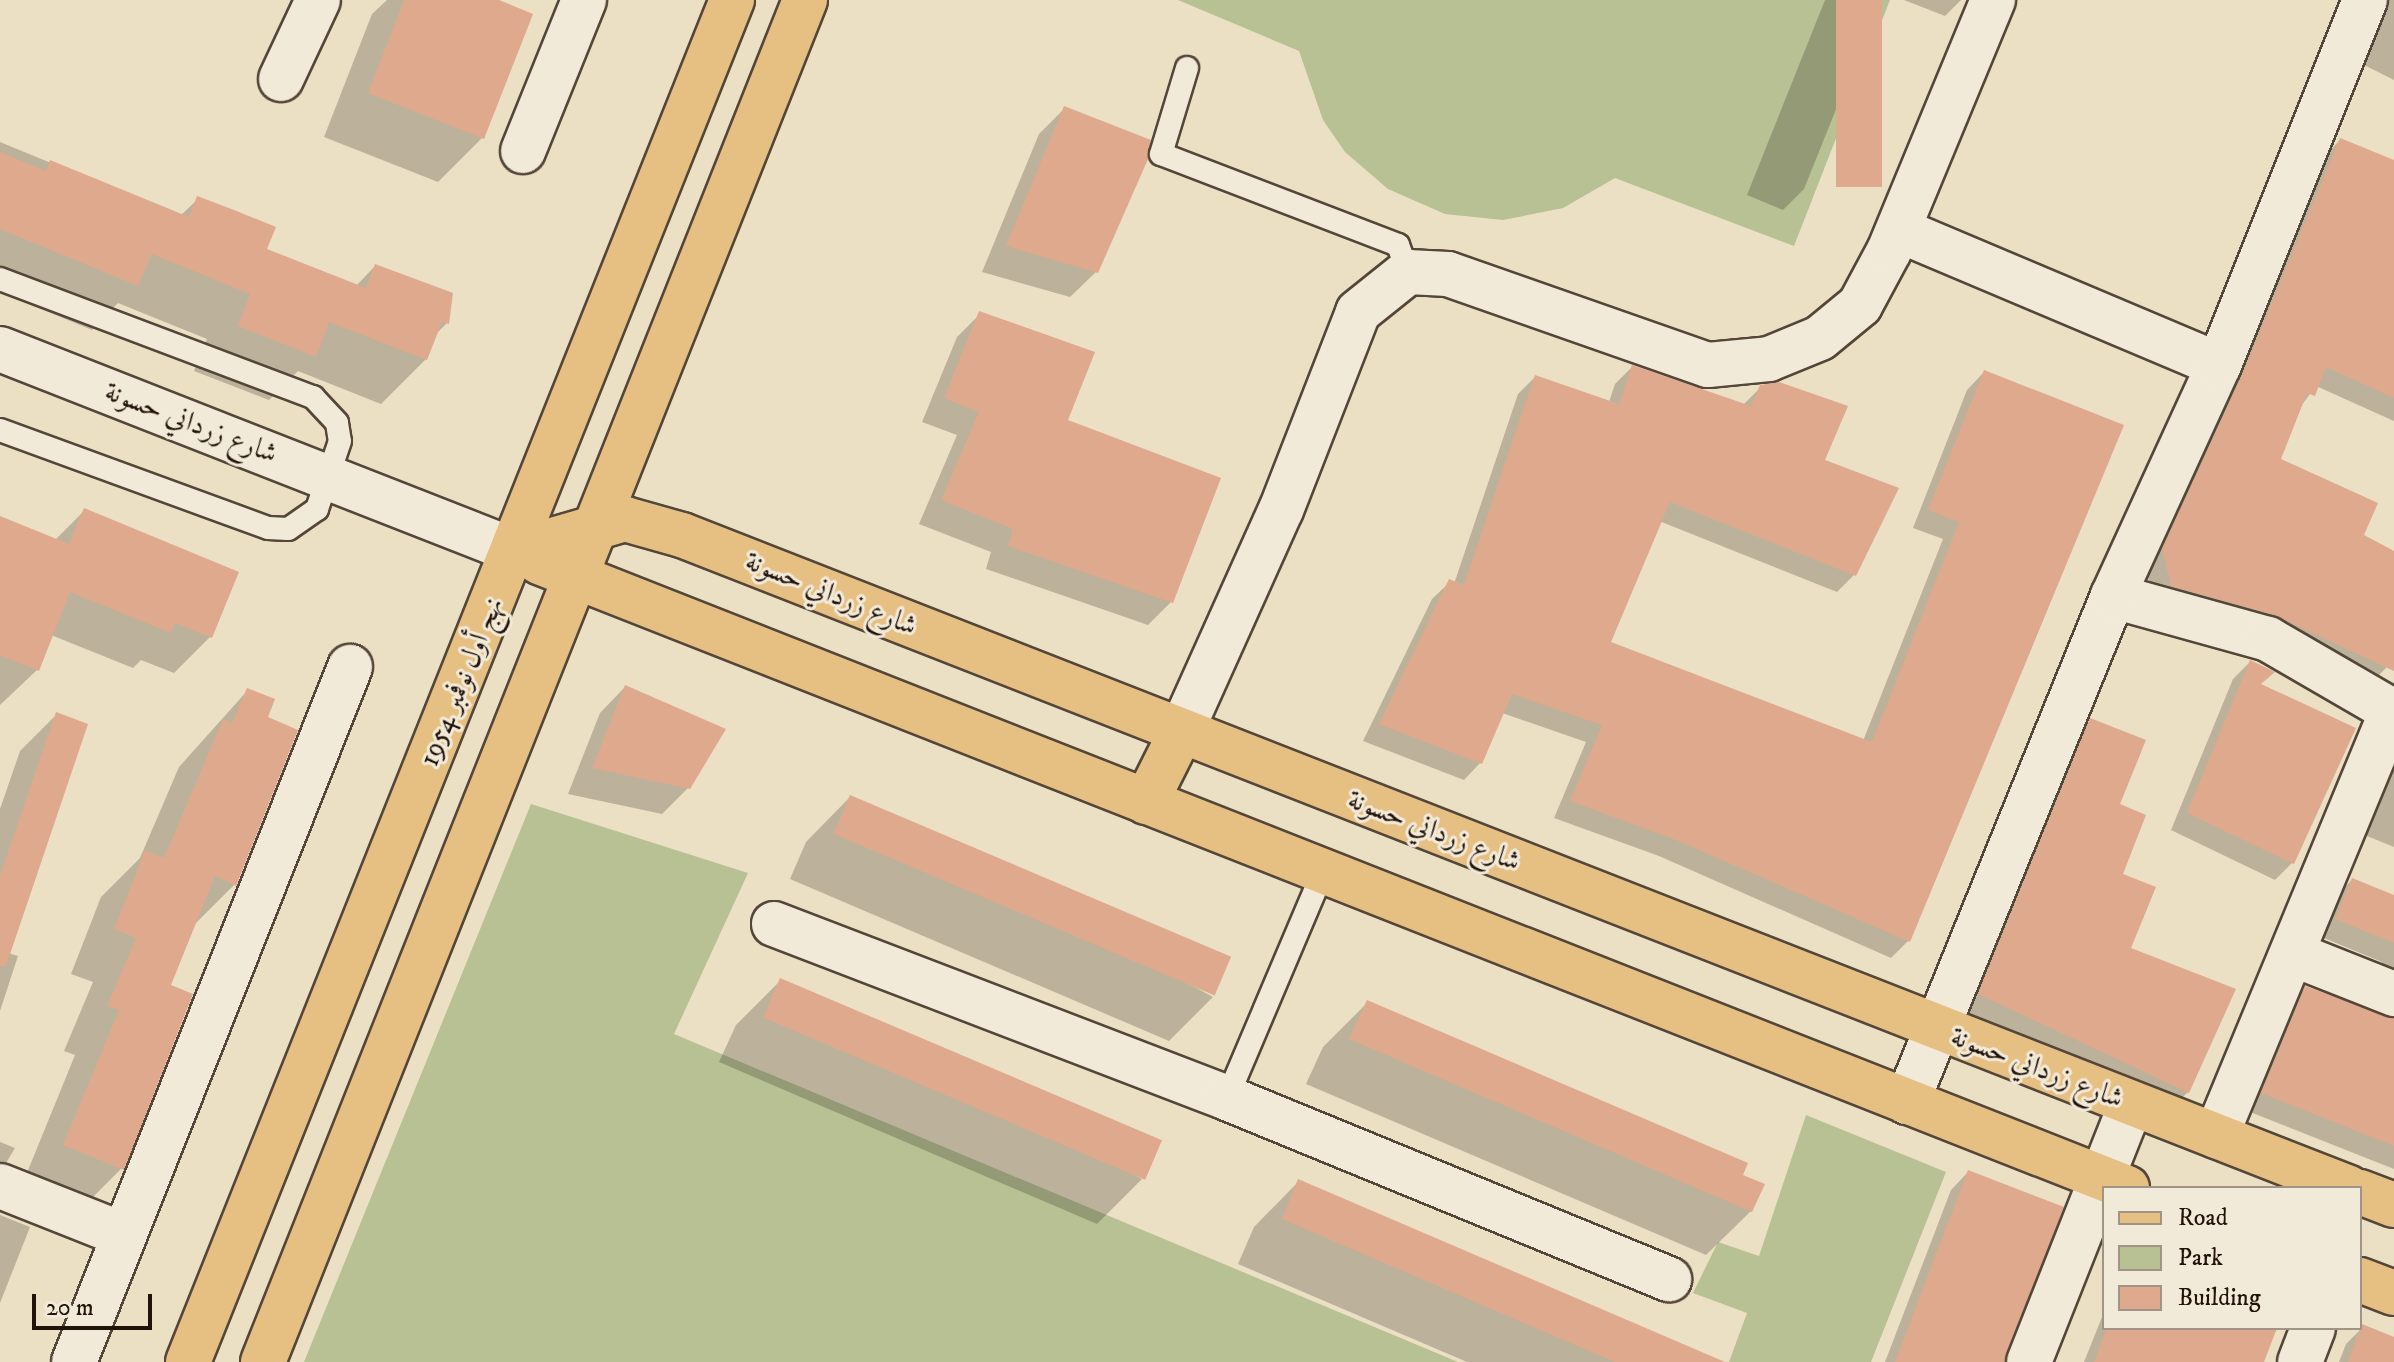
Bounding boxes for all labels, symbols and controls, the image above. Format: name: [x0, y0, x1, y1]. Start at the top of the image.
street label: شارع زرداني حسونة: [100, 375, 282, 471]
street label: شارع زرداني حسونة: [740, 544, 922, 644]
street label: نهج أول نوفمبر 1954: [413, 593, 511, 771]
street label: شارع زرداني حسونة: [1343, 783, 1525, 879]
street label: شارع زرداني حسونة: [1946, 1020, 2128, 1116]
legend: [2102, 1186, 2362, 1330]
text: Road: [2178, 1203, 2228, 1233]
text: Park: [2178, 1243, 2223, 1273]
scale bar: [36, 1278, 156, 1328]
text: Building: [2178, 1283, 2261, 1313]
text: 20 m: [46, 1293, 94, 1323]

